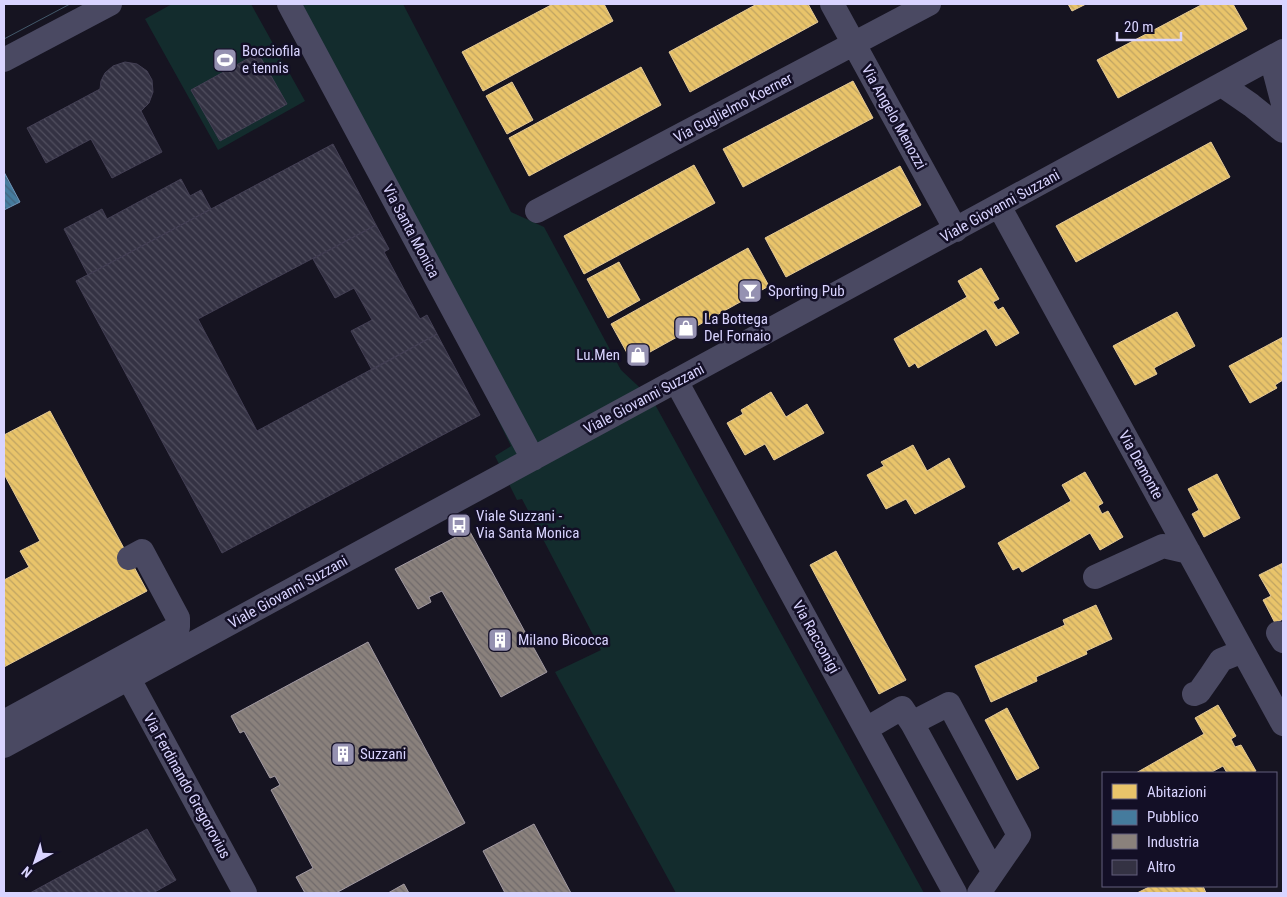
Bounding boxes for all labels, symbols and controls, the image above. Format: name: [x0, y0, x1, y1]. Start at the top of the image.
scale bar: [1117, 10, 1181, 42]
text: 20 m: [1124, 18, 1154, 36]
place label: Bocciofila e tennis: [242, 42, 301, 77]
sports icon: Bocciofila e tennis: [212, 47, 238, 73]
street label: Via Angelo Menozzi: [858, 62, 930, 172]
street label: Via Guglielmo Koerner: [671, 69, 796, 147]
street label: Viale Giovanni Suzzani: [937, 166, 1063, 246]
street label: Via Santa Monica: [379, 181, 443, 281]
bar icon: Sporting Pub: [737, 278, 763, 304]
place label: Sporting Pub: [768, 282, 845, 300]
place label: La Bottega Del Fornaio: [704, 310, 771, 345]
shop icon: La Bottega Del Fornaio: [673, 315, 699, 341]
shop icon: Lu.Men: [625, 342, 651, 368]
place label: Lu.Men: [576, 346, 620, 364]
street label: Viale Giovanni Suzzani: [581, 360, 707, 438]
street label: Via Demonte: [1115, 428, 1167, 502]
place label: Viale Suzzani - Via Santa Monica: [476, 507, 579, 542]
bus stop icon: Viale Suzzani - Via Santa Monica: [446, 512, 472, 538]
street label: Viale Giovanni Suzzani: [225, 552, 351, 632]
street label: Via Racconigi: [789, 597, 843, 677]
building icon: Milano Bicocca: [487, 627, 513, 653]
place label: Milano Bicocca: [518, 631, 609, 649]
street label: Via Ferdinando Gregorovius: [140, 710, 234, 862]
building icon: Suzzani: [330, 741, 356, 767]
place label: Suzzani: [360, 745, 406, 763]
legend: [1102, 772, 1277, 887]
text: Abitazioni: [1147, 783, 1206, 801]
text: Pubblico: [1147, 808, 1199, 826]
text: Industria: [1147, 833, 1199, 851]
north arrow: [10, 837, 60, 887]
text: Altro: [1147, 858, 1175, 876]
text: N: [18, 863, 35, 881]

